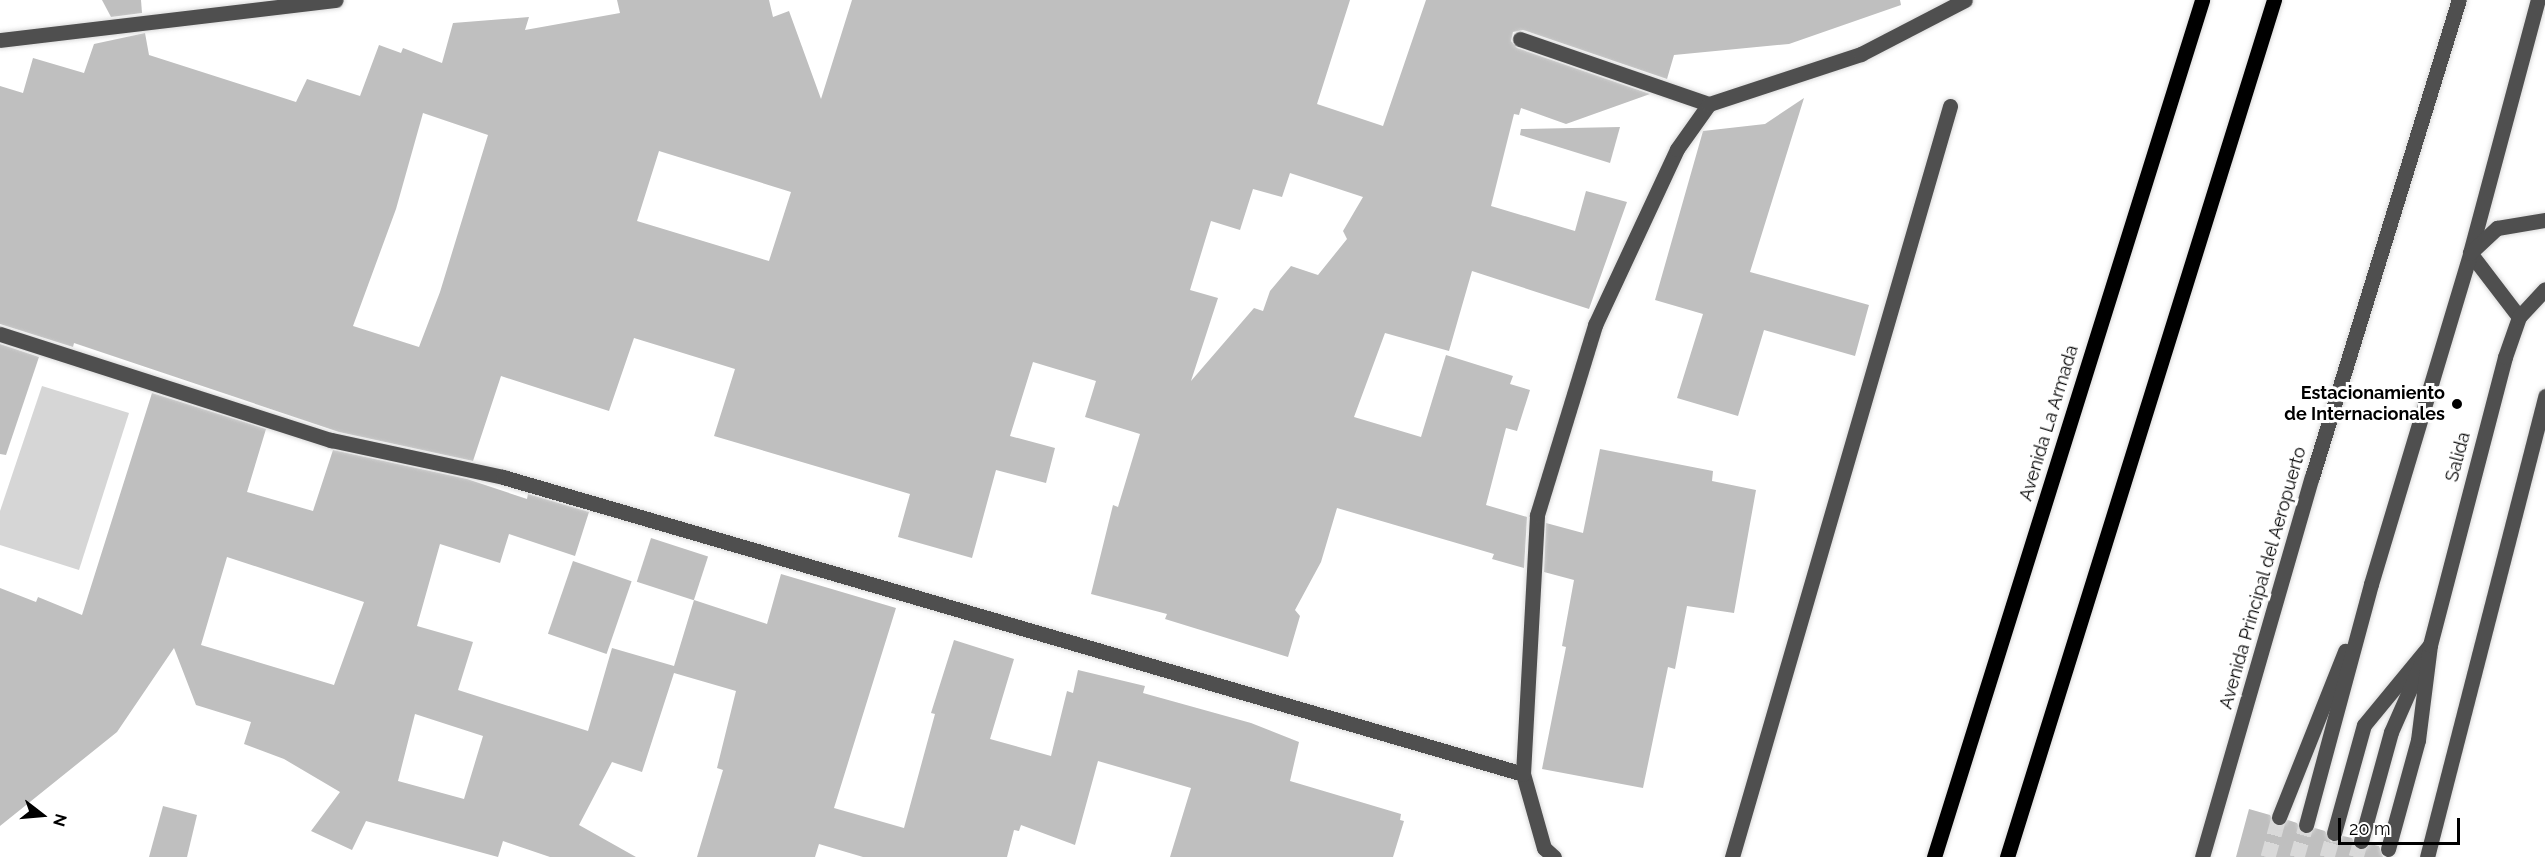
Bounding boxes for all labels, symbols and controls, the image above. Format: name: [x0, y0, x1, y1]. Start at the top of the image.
street label: Avenida La Armada: [2015, 342, 2083, 504]
place label: Estacionamiento de Internacionales: [2284, 383, 2445, 426]
marker: Estacionamiento de Internacionales: [2450, 397, 2464, 411]
street label: Salida: [2441, 430, 2475, 484]
street label: Avenida Principal del Aeropuerto: [2215, 444, 2311, 712]
north arrow: [12, 785, 72, 845]
scale bar: [2341, 806, 2462, 844]
text: N: [49, 812, 71, 829]
text: 20 m: [2349, 818, 2391, 839]

